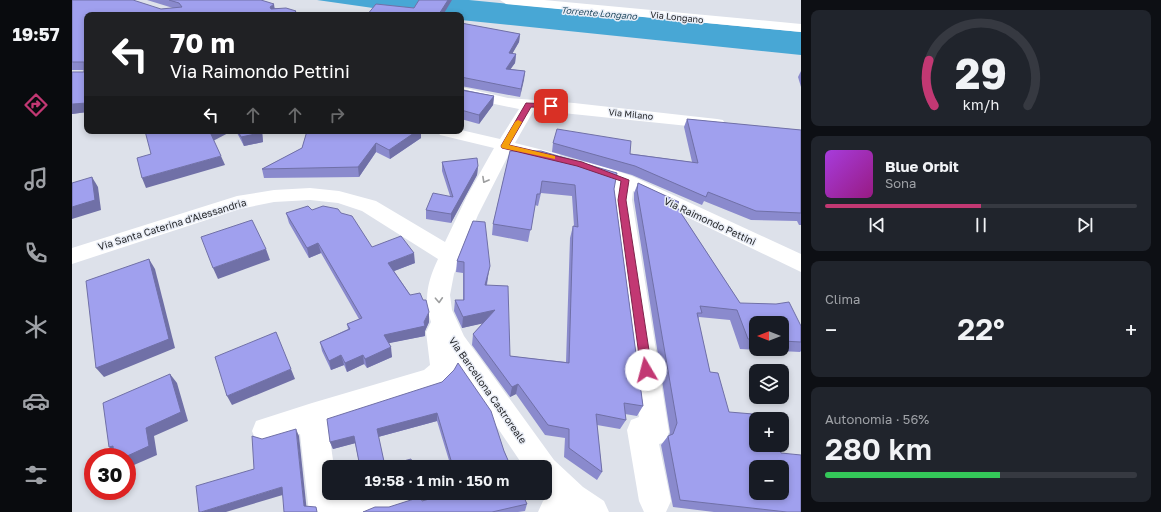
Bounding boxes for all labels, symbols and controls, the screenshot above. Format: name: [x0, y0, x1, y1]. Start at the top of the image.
water label: Torrente Longano: [560, 4, 638, 22]
street label: Via Longano: [650, 9, 704, 25]
text: 19:57: [12, 23, 60, 45]
text: 70 m: [170, 26, 235, 59]
icon: left: [104, 28, 156, 80]
text: 29: [955, 48, 1007, 98]
text: Via Raimondo Pettini: [170, 60, 350, 82]
pin: [534, 89, 568, 123]
icon: directions: [22, 91, 50, 119]
icon: arrive: [540, 95, 562, 117]
text: km/h: [963, 95, 999, 112]
icon: left: [200, 104, 222, 126]
icon: ahead: [242, 104, 264, 126]
icon: ahead: [284, 104, 306, 126]
icon: right: [326, 104, 348, 126]
street label: Via Milano: [608, 106, 654, 122]
text: Blue Orbit: [885, 157, 959, 175]
icon: music: [22, 165, 50, 193]
text: Sona: [885, 175, 916, 191]
one-way arrow: [483, 176, 490, 184]
street label: Via Raimondo Pettini: [662, 194, 758, 248]
street label: Via Santa Caterina d'Alessandria: [96, 196, 248, 252]
icon: previous: [866, 214, 888, 236]
icon: pause: [970, 214, 992, 236]
icon: next: [1074, 214, 1096, 236]
icon: phone: [22, 239, 50, 267]
text: Clima: [825, 291, 860, 307]
one-way arrow: [434, 297, 443, 303]
text: 22°: [957, 311, 1005, 347]
icon: climate: [22, 313, 50, 341]
north arrow: [749, 316, 789, 356]
map controls: [749, 316, 789, 500]
text: −: [825, 316, 837, 343]
text: +: [1125, 316, 1137, 343]
street label: Via Barcellona Castroreale: [447, 334, 530, 446]
position arrow: [625, 349, 667, 391]
button: layers: [749, 364, 789, 404]
icon: car: [22, 387, 50, 415]
text: Autonomia · 56%: [825, 411, 929, 427]
button: +: [749, 412, 789, 452]
text: 280 km: [825, 431, 932, 467]
speed limit sign: 30: [84, 448, 136, 500]
button: −: [749, 460, 789, 500]
icon: filters: [22, 461, 50, 489]
text: 19:58 · 1 min · 150 m: [365, 471, 509, 489]

